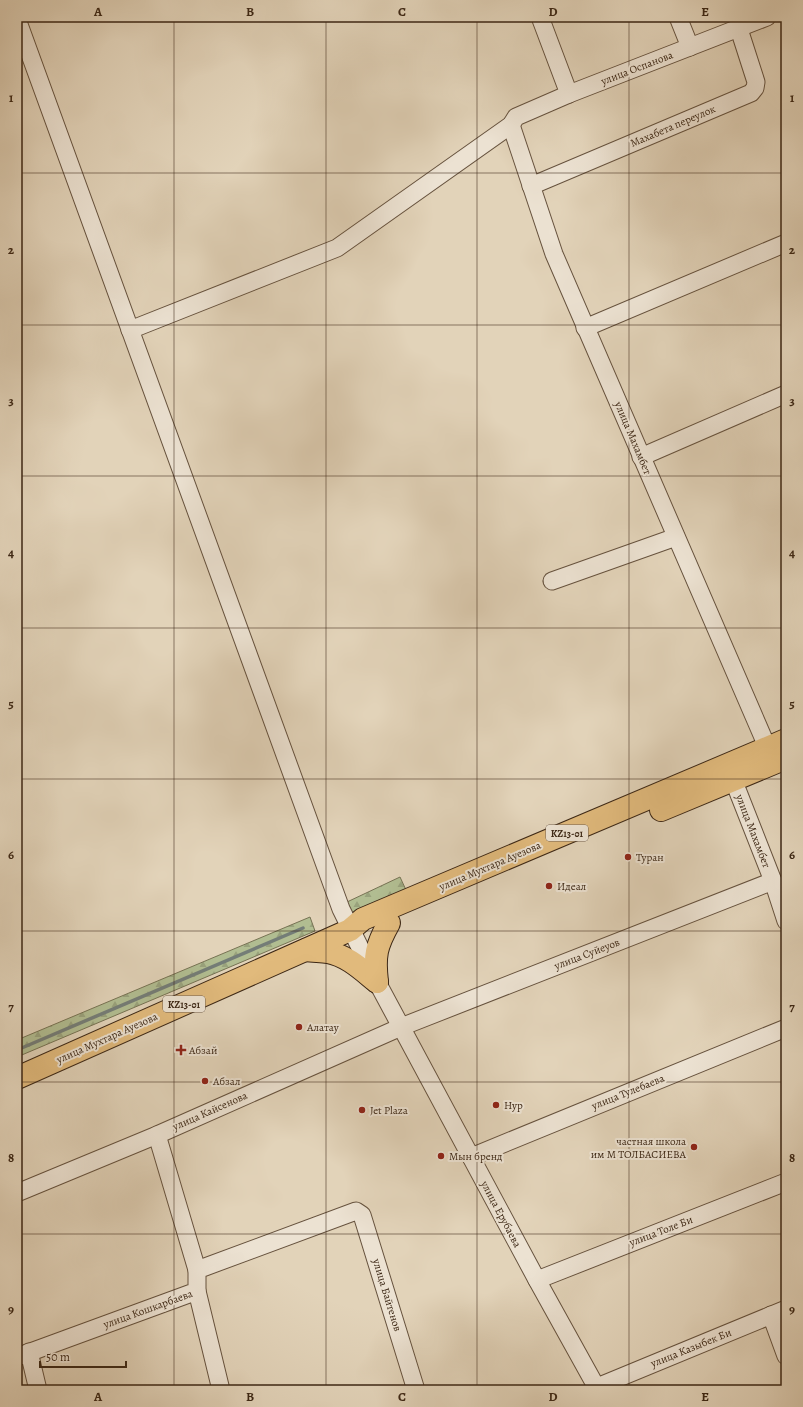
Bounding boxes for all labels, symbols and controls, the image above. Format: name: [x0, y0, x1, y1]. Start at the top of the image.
text: A: [93, 3, 103, 20]
text: B: [246, 3, 254, 20]
text: C: [398, 3, 406, 20]
text: D: [548, 3, 558, 20]
text: E: [701, 3, 709, 20]
street label: улица Оспанова: [598, 47, 676, 89]
text: 1: [9, 89, 14, 106]
text: 1: [790, 89, 795, 106]
street label: Махабета переулок: [628, 101, 718, 151]
text: 2: [8, 241, 15, 258]
text: 2: [789, 241, 796, 258]
text: 3: [8, 392, 14, 409]
text: 3: [789, 392, 795, 409]
street label: улица Махамбет: [610, 398, 655, 477]
text: 4: [8, 544, 14, 561]
text: 4: [789, 544, 795, 561]
text: 5: [8, 695, 14, 712]
text: 5: [789, 695, 795, 712]
street label: улица Махамбет: [732, 791, 774, 870]
road number: KZ13-01: [546, 825, 588, 841]
street label: улица Мухтара Ауезова: [436, 837, 544, 895]
text: 6: [8, 846, 14, 863]
text: 6: [789, 846, 795, 863]
place label: Туран: [636, 850, 664, 865]
marker: Туран: [623, 852, 633, 862]
place label: Идеал: [557, 879, 587, 894]
marker: Идеал: [544, 881, 554, 891]
street label: улица Суйеуов: [551, 935, 622, 974]
road number: KZ13-01: [163, 996, 205, 1012]
text: 7: [8, 998, 14, 1015]
text: 7: [789, 998, 795, 1015]
street label: улица Мухтара Ауезова: [53, 1009, 161, 1067]
place label: Алатау: [306, 1020, 340, 1035]
marker: Алатау: [294, 1022, 304, 1032]
place label: Абзай: [188, 1043, 217, 1058]
marker: Абзай: [176, 1045, 186, 1055]
street label: улица Тулебаева: [588, 1070, 668, 1114]
place label: Абзал: [212, 1074, 241, 1089]
marker: Абзал: [200, 1076, 210, 1086]
street label: улица Кайсенова: [169, 1087, 251, 1135]
place label: Нур: [504, 1098, 523, 1113]
marker: Нур: [491, 1100, 501, 1110]
place label: Jet Plaza: [370, 1103, 409, 1118]
marker: Jet Plaza: [357, 1105, 367, 1115]
place label: частная школа им М ТОЛБАСИЕВА: [591, 1134, 687, 1162]
marker: частная школа им М ТОЛБАСИЕВА: [689, 1142, 699, 1152]
text: 8: [8, 1149, 14, 1166]
place label: Мын бренд: [449, 1149, 503, 1164]
text: 8: [789, 1149, 795, 1166]
marker: Мын бренд: [436, 1151, 446, 1161]
street label: улица Ерубаева: [477, 1177, 525, 1251]
street label: улица Толе Би: [626, 1212, 695, 1250]
street label: улица Байтенов: [369, 1256, 405, 1333]
street label: улица Кошкарбаева: [100, 1286, 196, 1332]
text: 9: [8, 1301, 14, 1318]
text: 9: [789, 1301, 795, 1318]
street label: улица Казыбек Би: [647, 1325, 734, 1371]
scale bar: [40, 1343, 126, 1369]
text: 50 m: [46, 1349, 70, 1365]
text: A: [93, 1388, 103, 1405]
text: B: [246, 1388, 254, 1405]
text: C: [398, 1388, 406, 1405]
text: D: [548, 1388, 558, 1405]
text: E: [701, 1388, 709, 1405]

